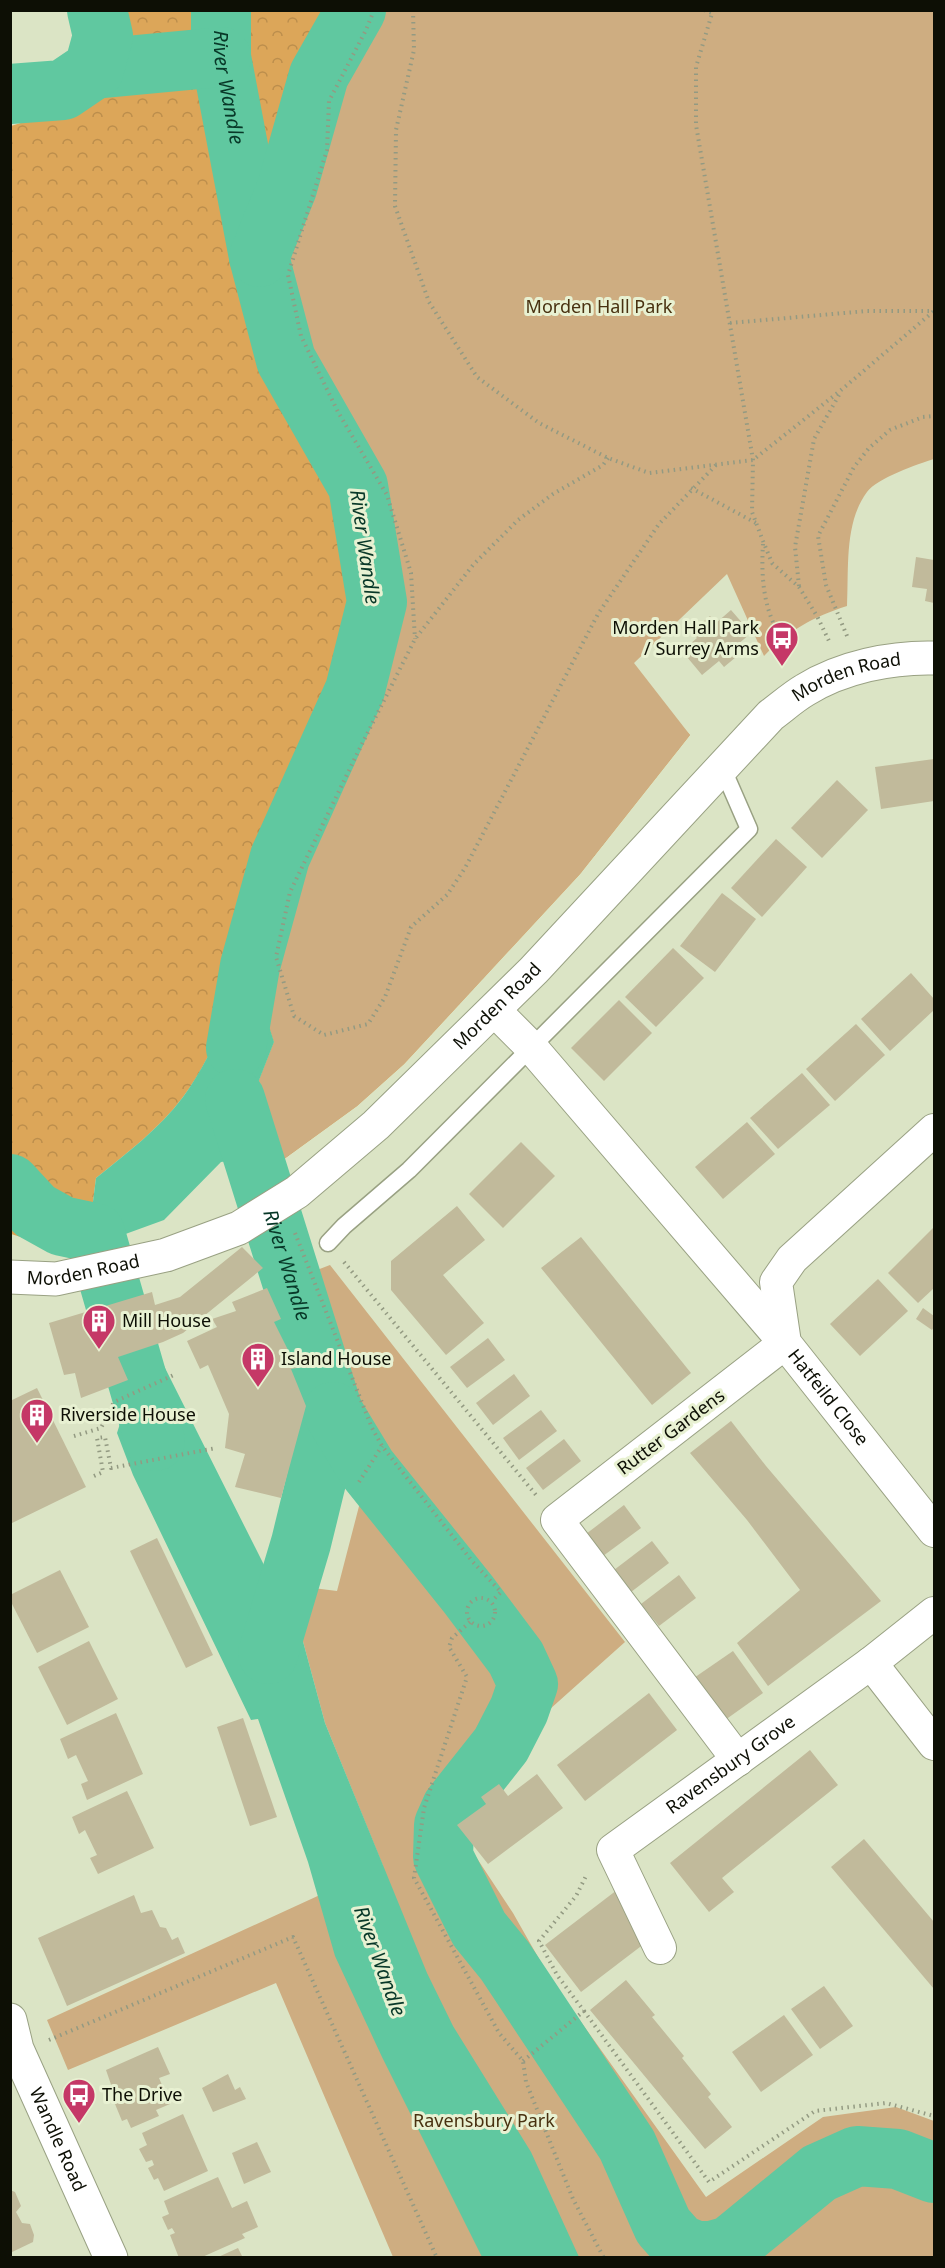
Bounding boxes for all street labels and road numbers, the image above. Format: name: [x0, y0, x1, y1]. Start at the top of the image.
street label: Morden Road: [787, 646, 902, 706]
street label: Morden Road: [447, 957, 546, 1054]
street label: Morden Road: [26, 1248, 142, 1290]
street label: Hatfeild Close: [783, 1343, 875, 1450]
street label: Rutter Gardens: [612, 1383, 729, 1480]
street label: Ravensbury Grove: [661, 1709, 799, 1819]
street label: Wandle Road: [25, 2083, 92, 2195]

